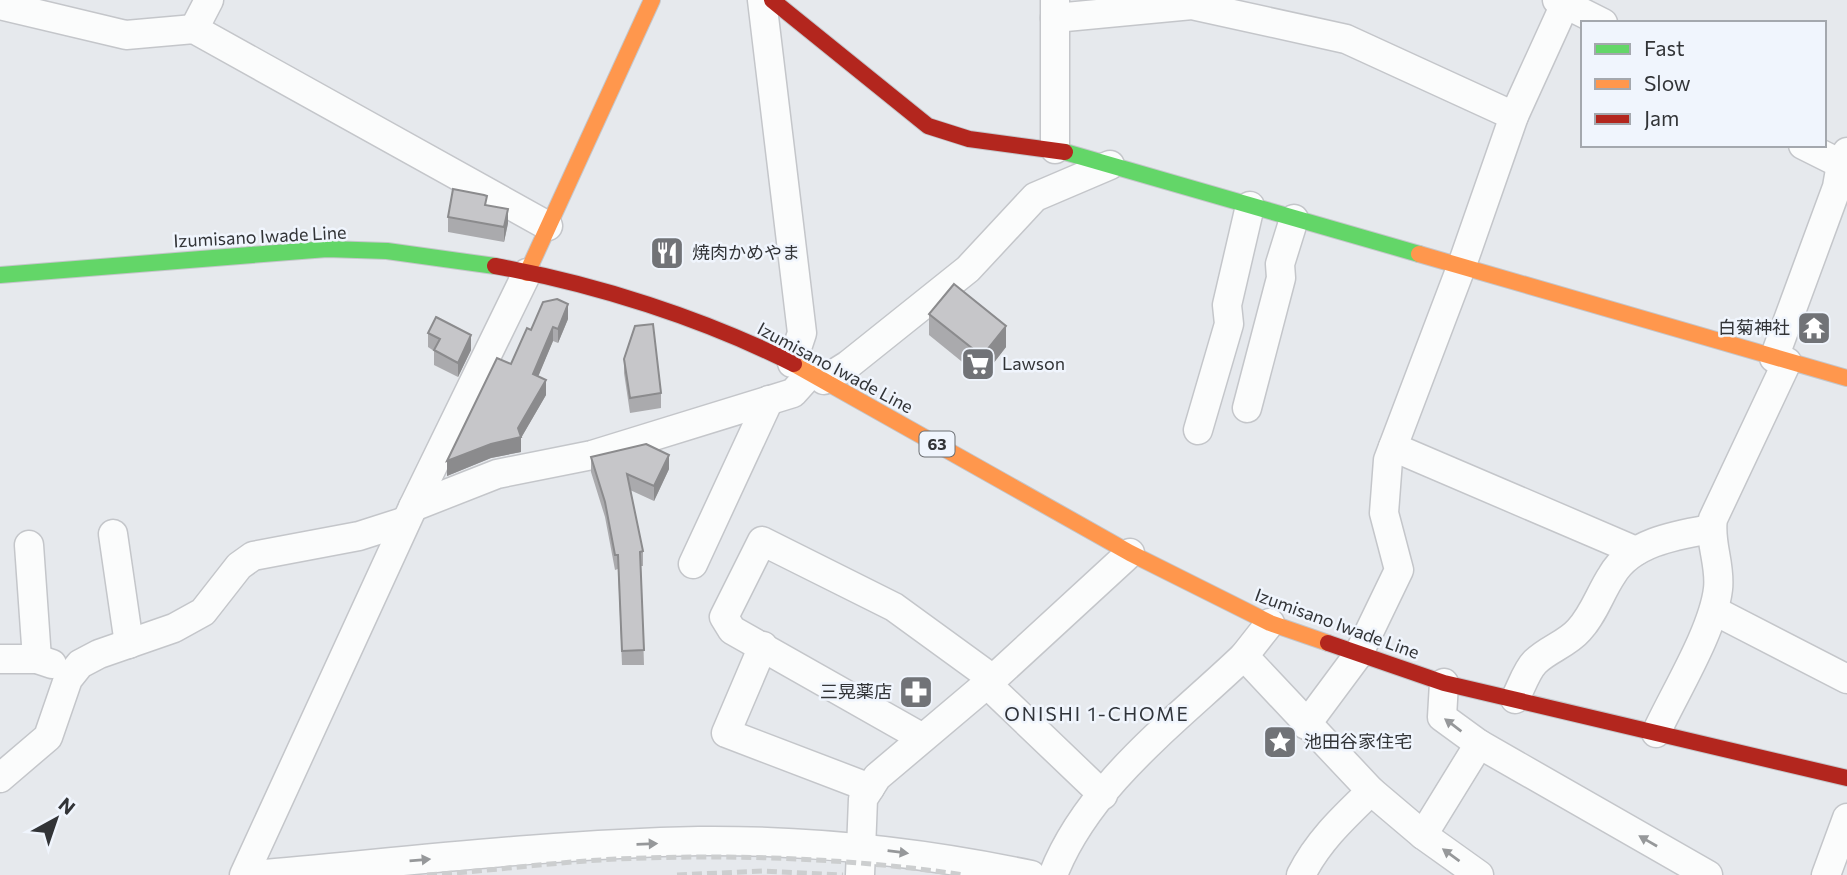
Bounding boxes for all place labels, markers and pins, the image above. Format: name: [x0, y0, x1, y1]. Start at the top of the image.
restaurant icon: 焼肉かめやま: [648, 234, 686, 272]
place label: 焼肉かめやま: [692, 241, 800, 263]
temple icon: 白菊神社: [1795, 309, 1833, 347]
place label: 白菊神社: [1718, 316, 1790, 338]
supermarket icon: Lawson: [959, 345, 997, 383]
place label: Lawson: [1002, 352, 1065, 374]
pharmacy icon: 三晃薬店: [897, 673, 935, 711]
place label: 三晃薬店: [820, 680, 892, 702]
place icon: 池田谷家住宅: [1261, 723, 1299, 761]
place label: 池田谷家住宅: [1304, 730, 1412, 752]

